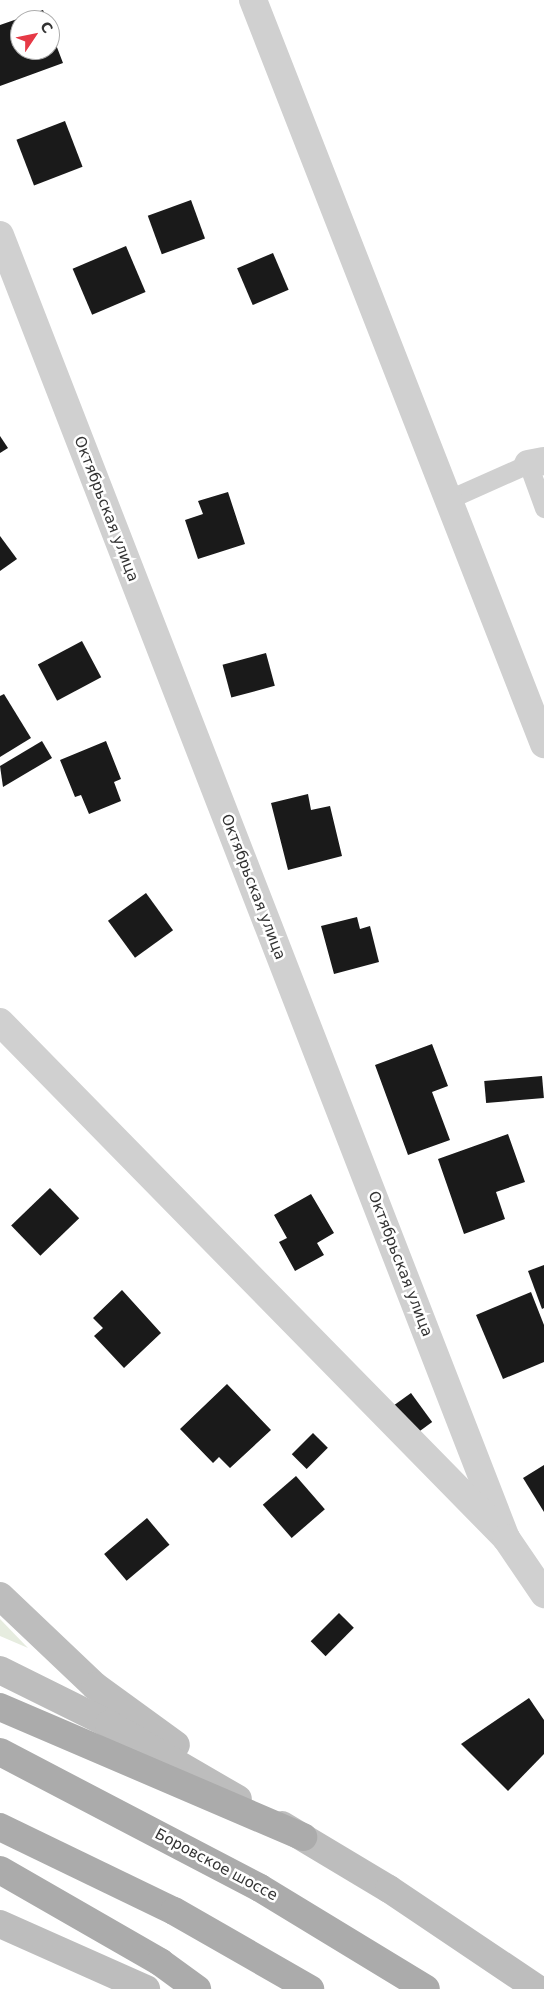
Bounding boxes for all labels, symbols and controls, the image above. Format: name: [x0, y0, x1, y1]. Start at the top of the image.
north arrow: [10, 10, 60, 60]
text: С: [37, 18, 56, 36]
street label: Октябрьская улица: [70, 434, 142, 584]
street label: Октябрьская улица: [217, 812, 289, 962]
street label: Октябрьская улица: [364, 1189, 436, 1339]
street label: Боровское шоссе: [152, 1825, 280, 1905]

